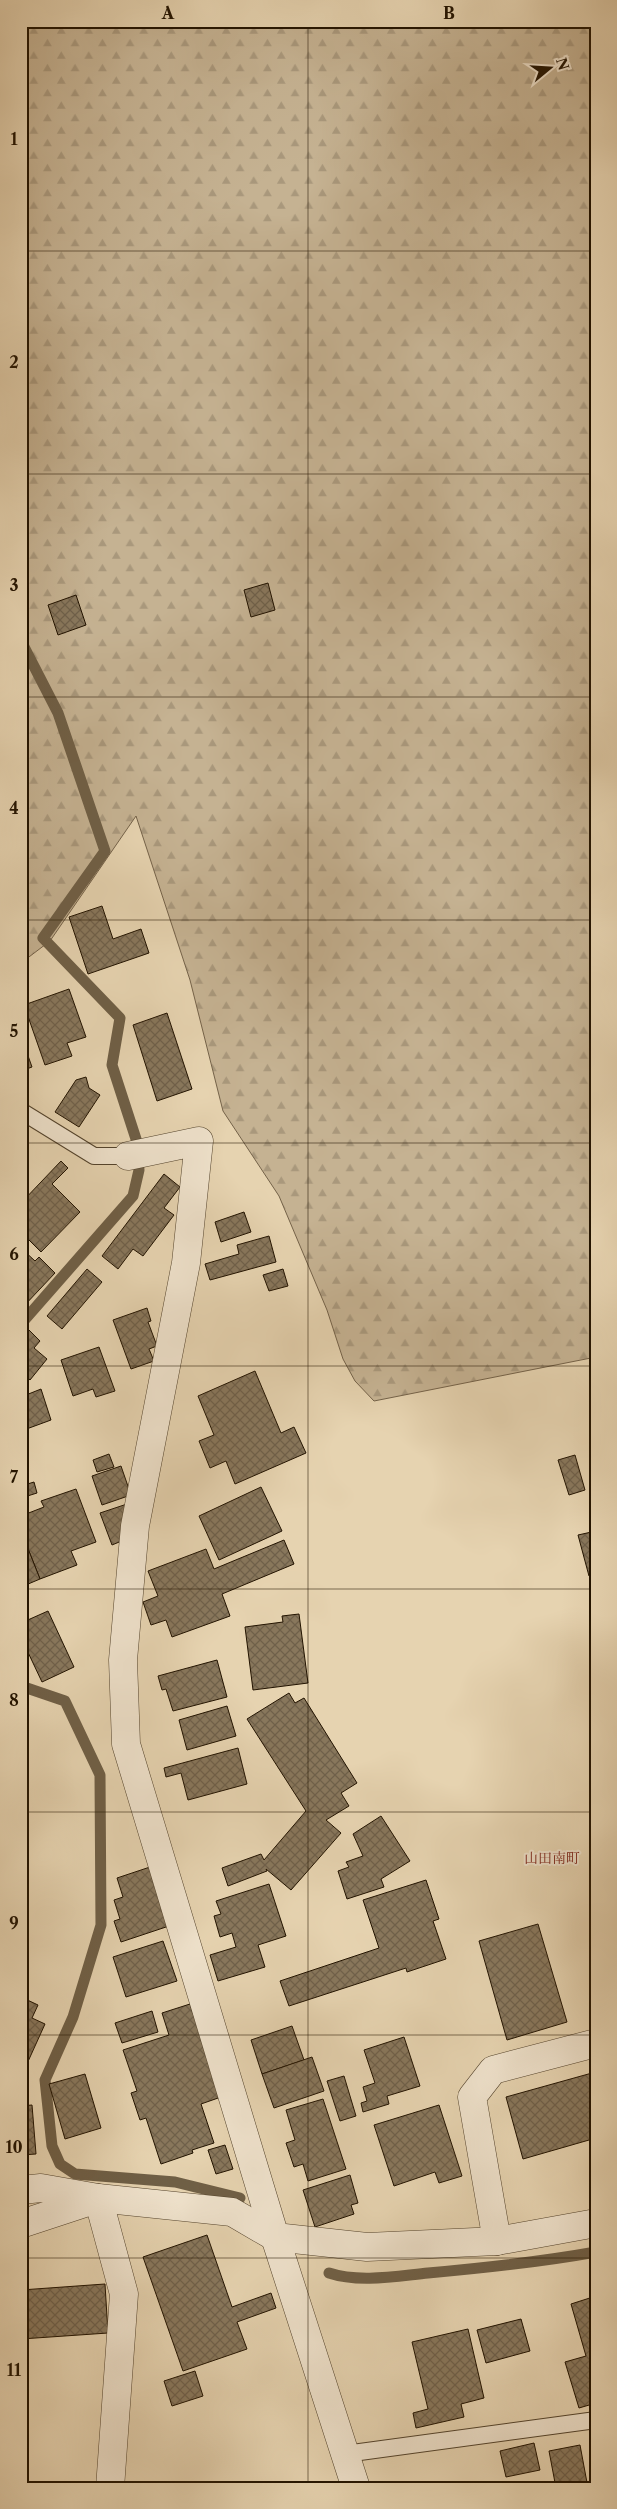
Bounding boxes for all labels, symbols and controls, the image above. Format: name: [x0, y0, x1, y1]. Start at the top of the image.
text: A: [161, 3, 175, 23]
text: B: [443, 3, 455, 23]
north arrow: [524, 42, 574, 92]
text: N: [552, 55, 573, 73]
text: 1: [10, 129, 18, 149]
text: 2: [9, 352, 19, 372]
text: 3: [9, 575, 19, 595]
text: 4: [9, 798, 19, 818]
text: 5: [10, 1021, 19, 1041]
text: 6: [9, 1244, 19, 1264]
text: 7: [10, 1467, 19, 1487]
text: 8: [9, 1690, 19, 1710]
district label: 山田南町: [524, 1849, 580, 1867]
text: 9: [9, 1913, 19, 1933]
text: 10: [5, 2137, 23, 2157]
text: 11: [7, 2360, 22, 2380]

